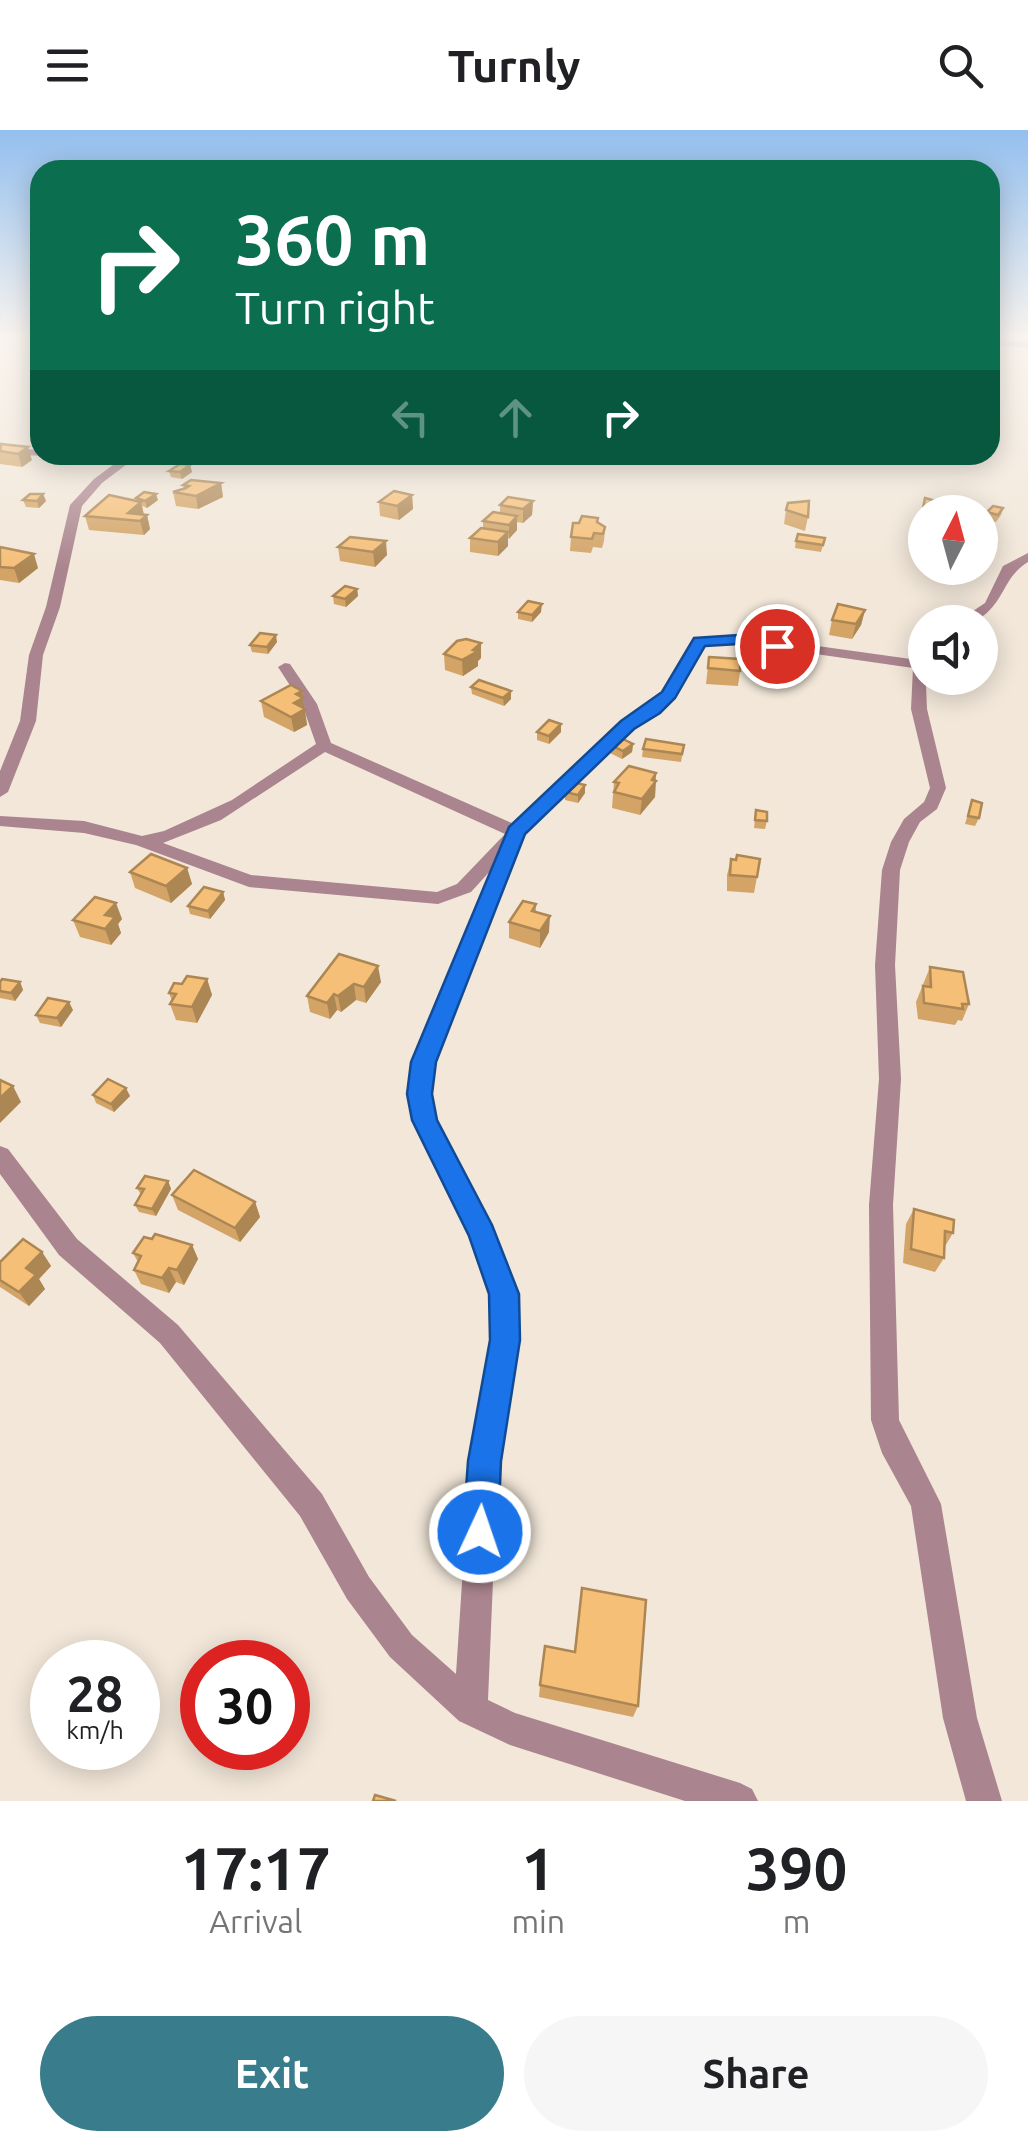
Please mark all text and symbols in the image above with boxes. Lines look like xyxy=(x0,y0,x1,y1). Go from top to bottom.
icon: menu xyxy=(40,38,95,93)
icon: search xyxy=(933,38,988,93)
text: Turnly xyxy=(448,40,580,91)
icon: right xyxy=(70,200,200,330)
text: 360 m xyxy=(235,200,430,278)
text: Turn right xyxy=(235,282,435,333)
icon: left xyxy=(383,390,438,445)
icon: ahead xyxy=(488,390,543,445)
icon: right xyxy=(593,390,648,445)
north arrow xyxy=(908,495,998,585)
map controls xyxy=(908,495,998,695)
pin xyxy=(735,604,820,689)
button: sound xyxy=(908,605,998,695)
icon: arrive xyxy=(750,619,805,674)
position arrow xyxy=(428,1480,532,1584)
speed limit sign: 30 xyxy=(180,1640,310,1770)
text: 28 xyxy=(67,1665,123,1721)
text: km/h xyxy=(66,1716,124,1744)
text: 17:17 xyxy=(181,1834,331,1901)
text: 1 xyxy=(521,1834,555,1901)
text: 390 xyxy=(746,1834,847,1901)
text: Arrival xyxy=(209,1903,302,1939)
text: min xyxy=(511,1903,565,1939)
text: m xyxy=(783,1903,810,1939)
button: Exit xyxy=(40,2016,504,2131)
button: Share xyxy=(524,2016,988,2131)

